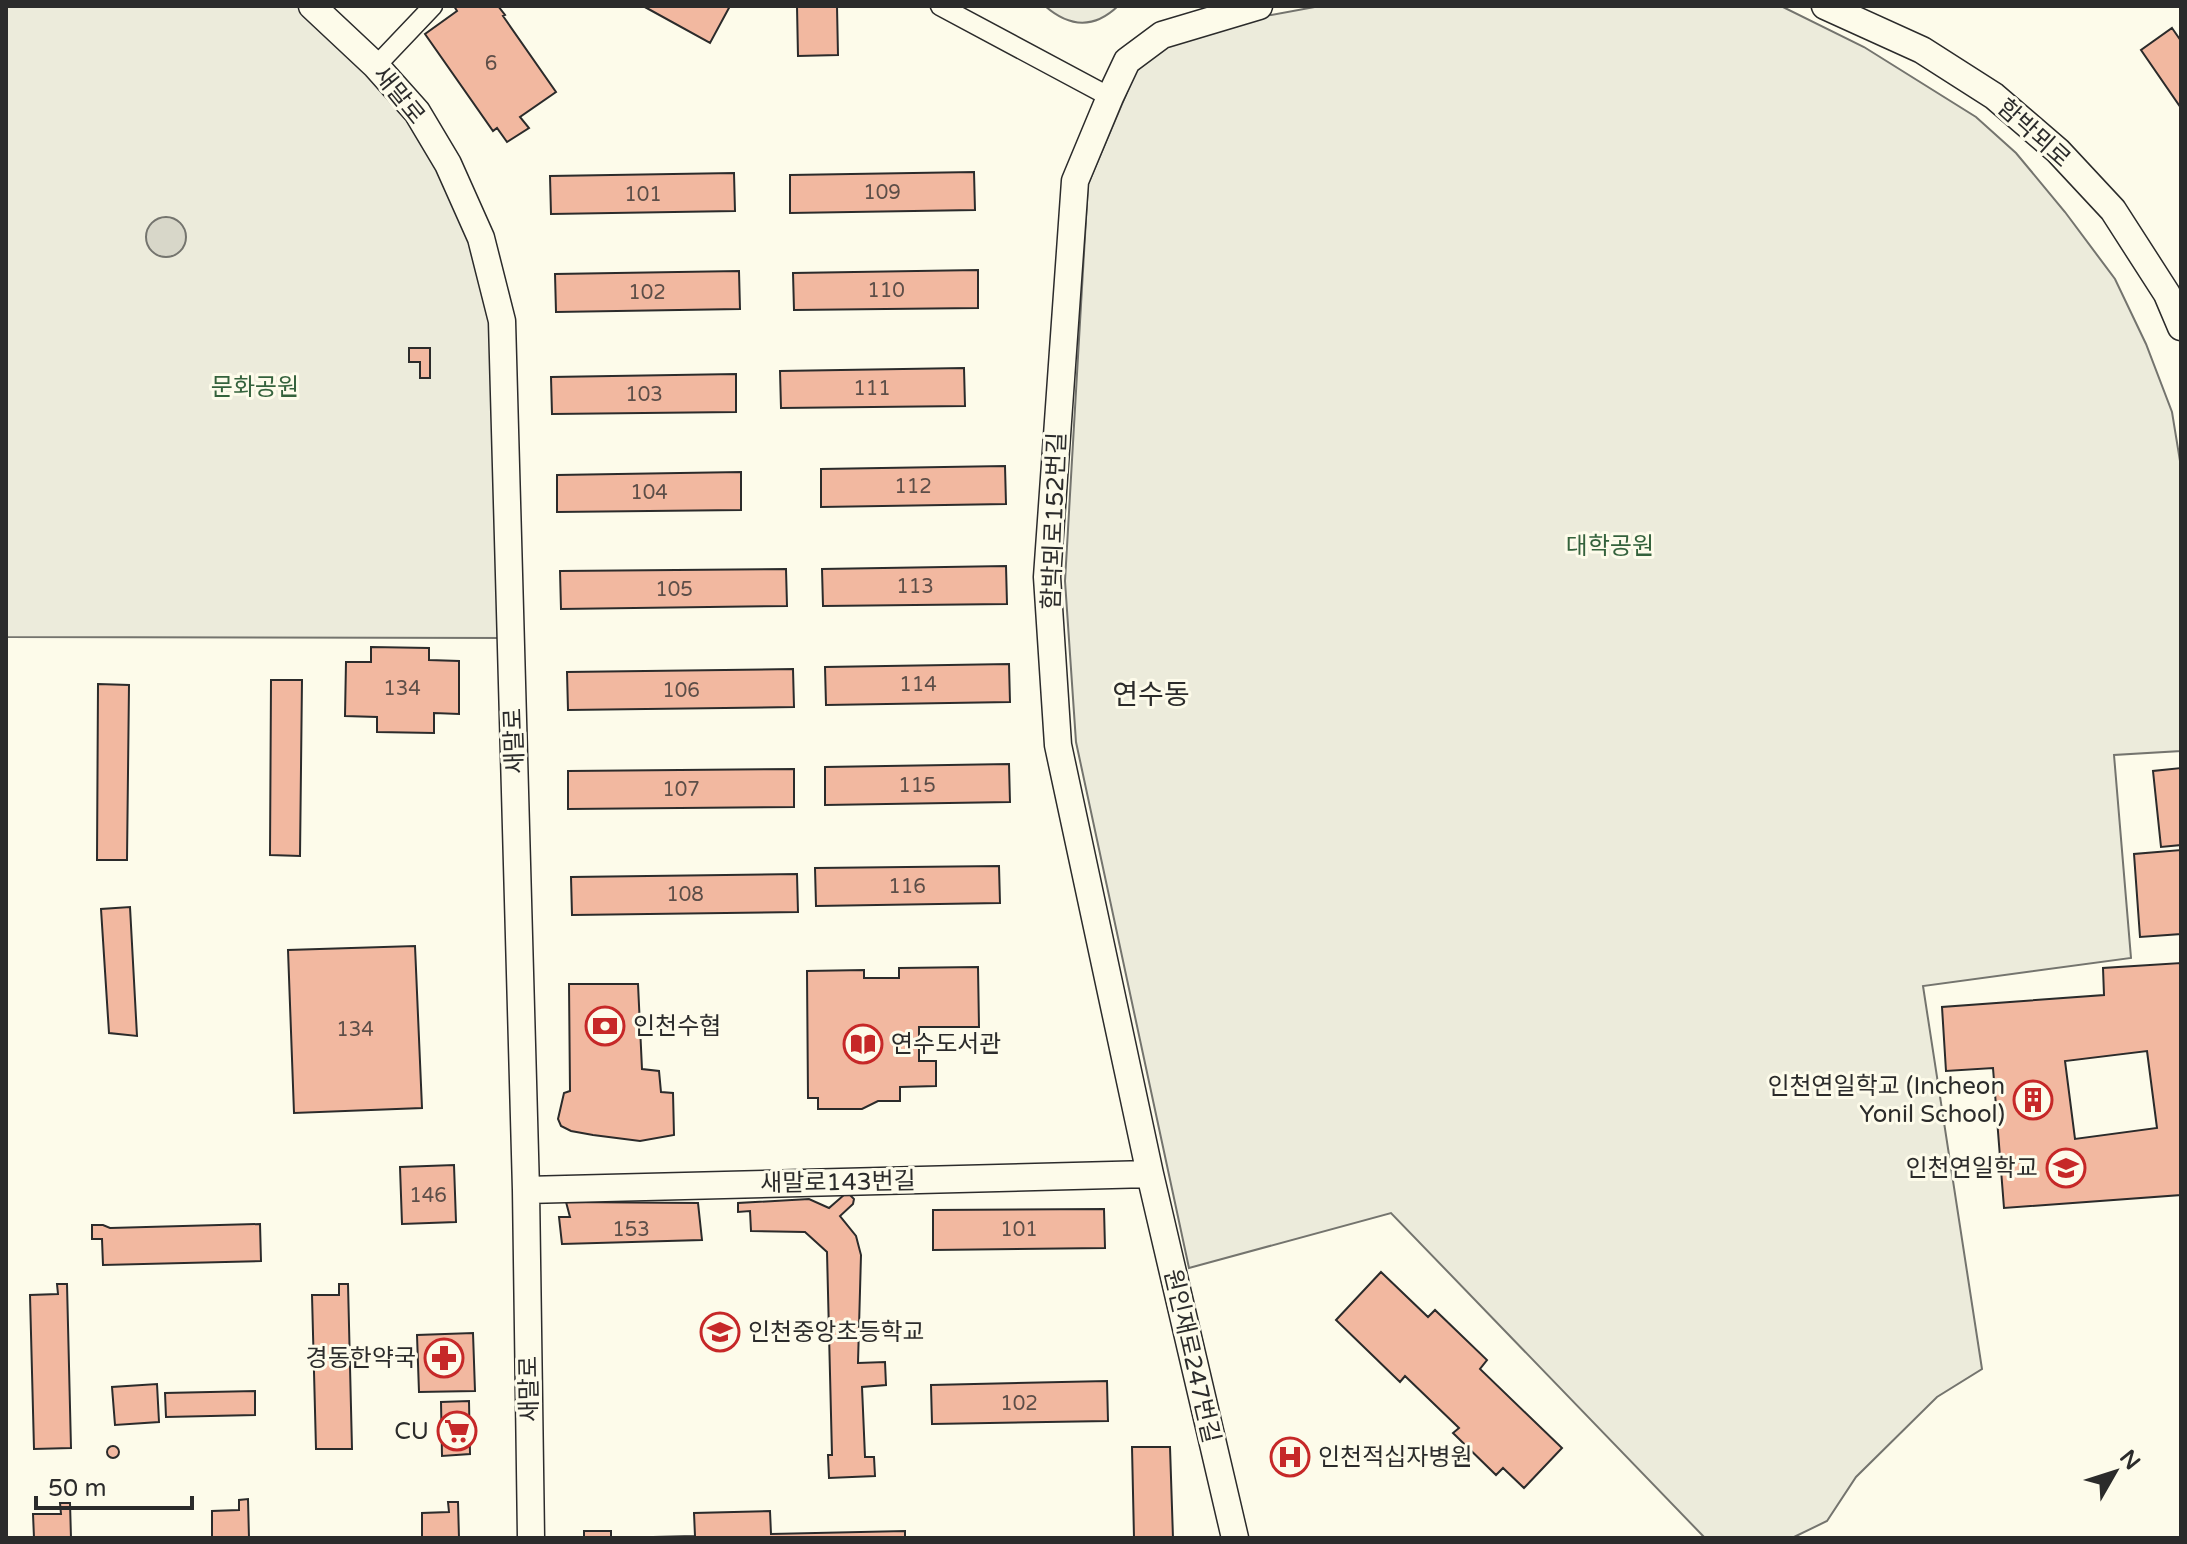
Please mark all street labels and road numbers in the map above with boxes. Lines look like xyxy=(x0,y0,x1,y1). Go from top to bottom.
street label: 새말로 xyxy=(366,60,431,130)
street label: 함박뫼로 xyxy=(1991,93,2076,174)
street label: 함박뫼로152번길 xyxy=(1037,432,1072,610)
street label: 새말로 xyxy=(499,707,530,775)
street label: 새말로143번길 xyxy=(760,1167,916,1198)
street label: 원인재로247번길 xyxy=(1157,1266,1226,1446)
street label: 새말로 xyxy=(514,1356,545,1422)

